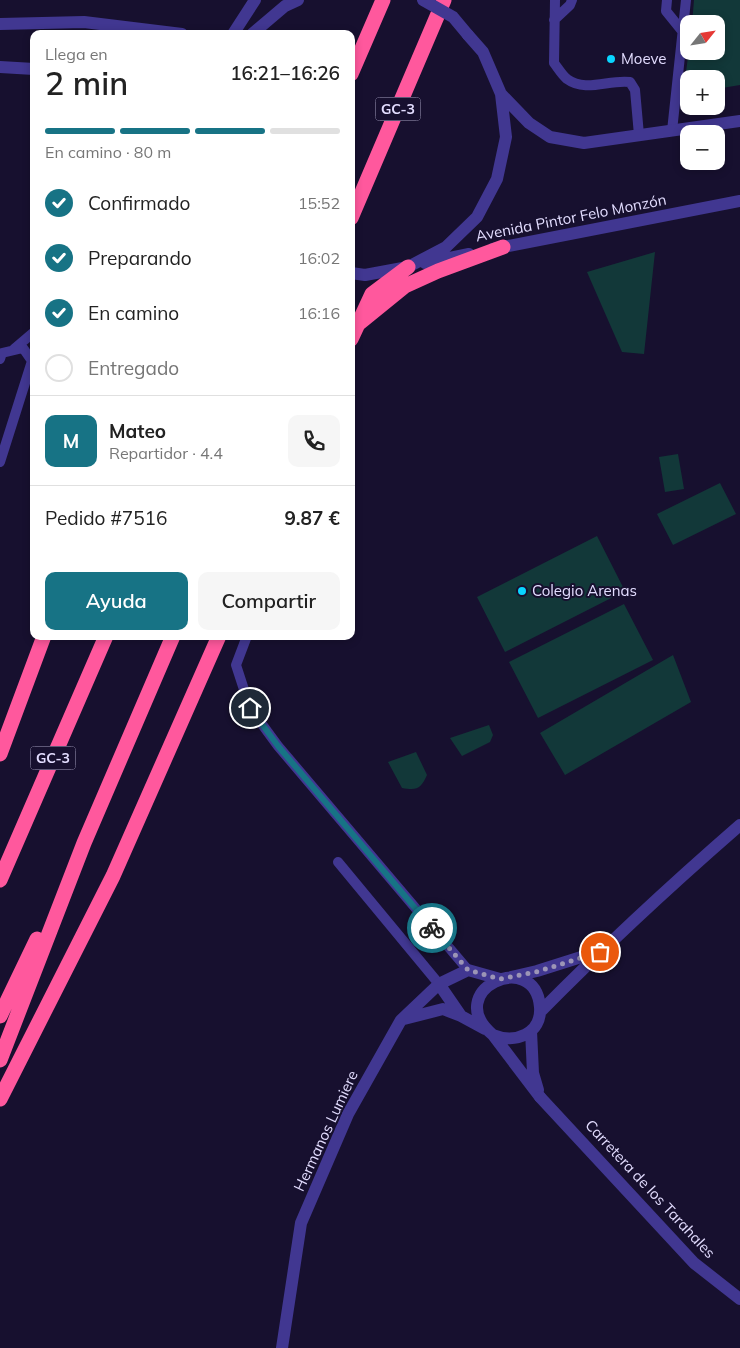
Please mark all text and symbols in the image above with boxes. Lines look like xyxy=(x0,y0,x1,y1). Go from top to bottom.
north arrow xyxy=(680,15,725,60)
map controls xyxy=(680,15,725,170)
text: Llega en xyxy=(45,44,108,64)
place label: Moeve xyxy=(621,49,667,68)
marker: Moeve xyxy=(605,53,617,65)
text: 16:21–16:26 xyxy=(230,61,340,85)
text: 2 min xyxy=(45,63,128,103)
button: + xyxy=(680,70,725,115)
road number: GC-3 xyxy=(376,98,420,120)
button: − xyxy=(680,125,725,170)
text: En camino · 80 m xyxy=(45,142,171,162)
icon: check xyxy=(45,189,73,217)
street label: Avenida Pintor Felo Monzón xyxy=(474,190,668,245)
text: Confirmado xyxy=(88,191,190,215)
text: 15:52 xyxy=(298,193,340,213)
icon: check xyxy=(45,244,73,272)
text: Preparando xyxy=(88,246,192,270)
text: 16:02 xyxy=(298,248,340,268)
icon: check xyxy=(45,299,73,327)
text: En camino xyxy=(88,301,179,325)
text: 16:16 xyxy=(298,303,340,323)
text: Entregado xyxy=(88,356,179,380)
button: phone xyxy=(288,415,340,467)
text: Mateo xyxy=(109,419,166,443)
text: M xyxy=(63,429,79,453)
text: Repartidor · 4.4 xyxy=(109,443,223,463)
text: Pedido #7516 xyxy=(45,506,167,530)
text: 9.87 € xyxy=(284,506,340,530)
button: Ayuda xyxy=(45,572,188,630)
button: Compartir xyxy=(198,572,340,630)
place label: Colegio Arenas xyxy=(532,581,637,600)
marker: Colegio Arenas xyxy=(516,585,528,597)
pin xyxy=(229,687,271,729)
icon: home xyxy=(236,694,264,722)
road number: GC-3 xyxy=(30,746,76,770)
courier xyxy=(407,903,457,953)
icon: bike xyxy=(418,914,446,942)
pin xyxy=(579,931,621,973)
icon: bag xyxy=(586,938,614,966)
street label: Hermanos Lumiere xyxy=(289,1067,362,1194)
street label: Carretera de los Tarahales xyxy=(581,1115,720,1262)

